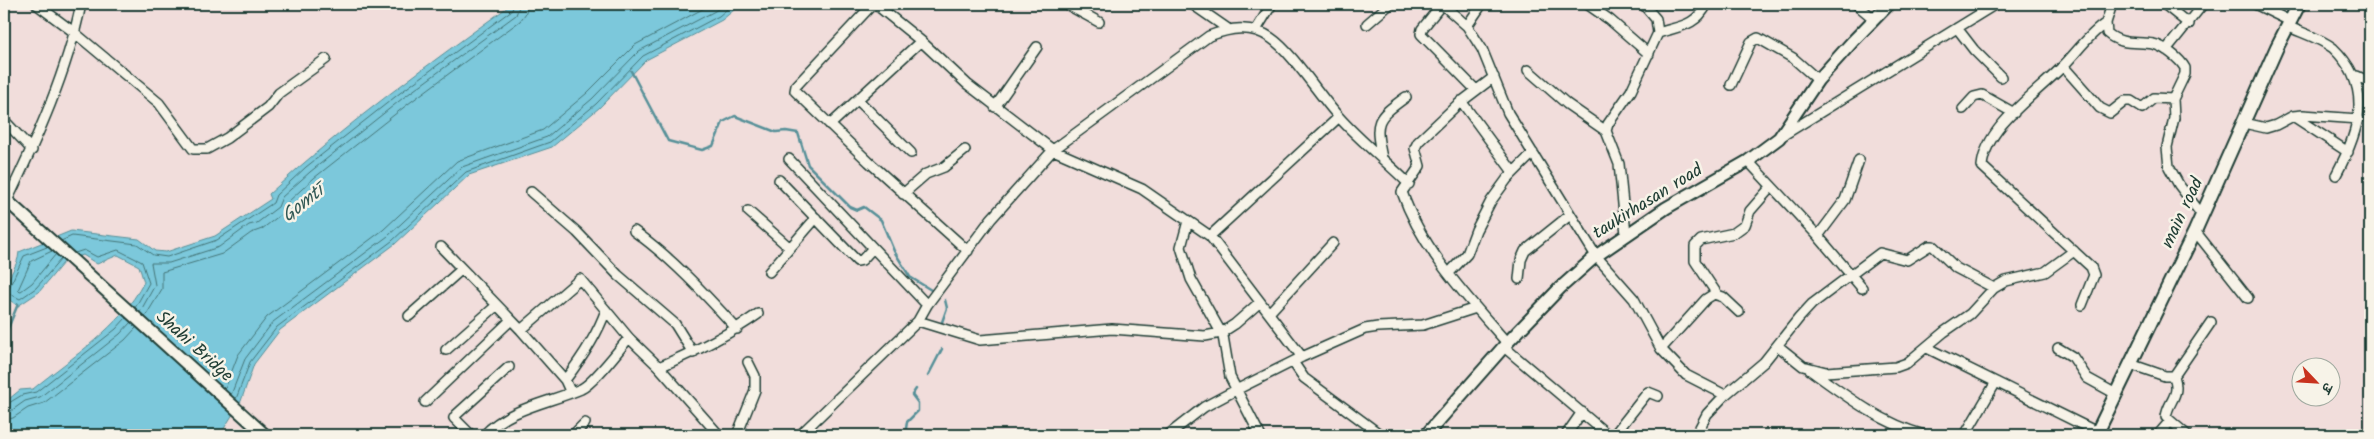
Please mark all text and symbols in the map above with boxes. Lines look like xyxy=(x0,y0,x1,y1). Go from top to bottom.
street label: taukirhasan road xyxy=(1587,156,1710,247)
street label: main road xyxy=(2154,172,2213,253)
water label: Gomtī xyxy=(275,173,336,231)
street label: Shahi Bridge xyxy=(149,304,239,390)
north arrow xyxy=(2292,356,2342,406)
text: उ xyxy=(2314,378,2339,399)

